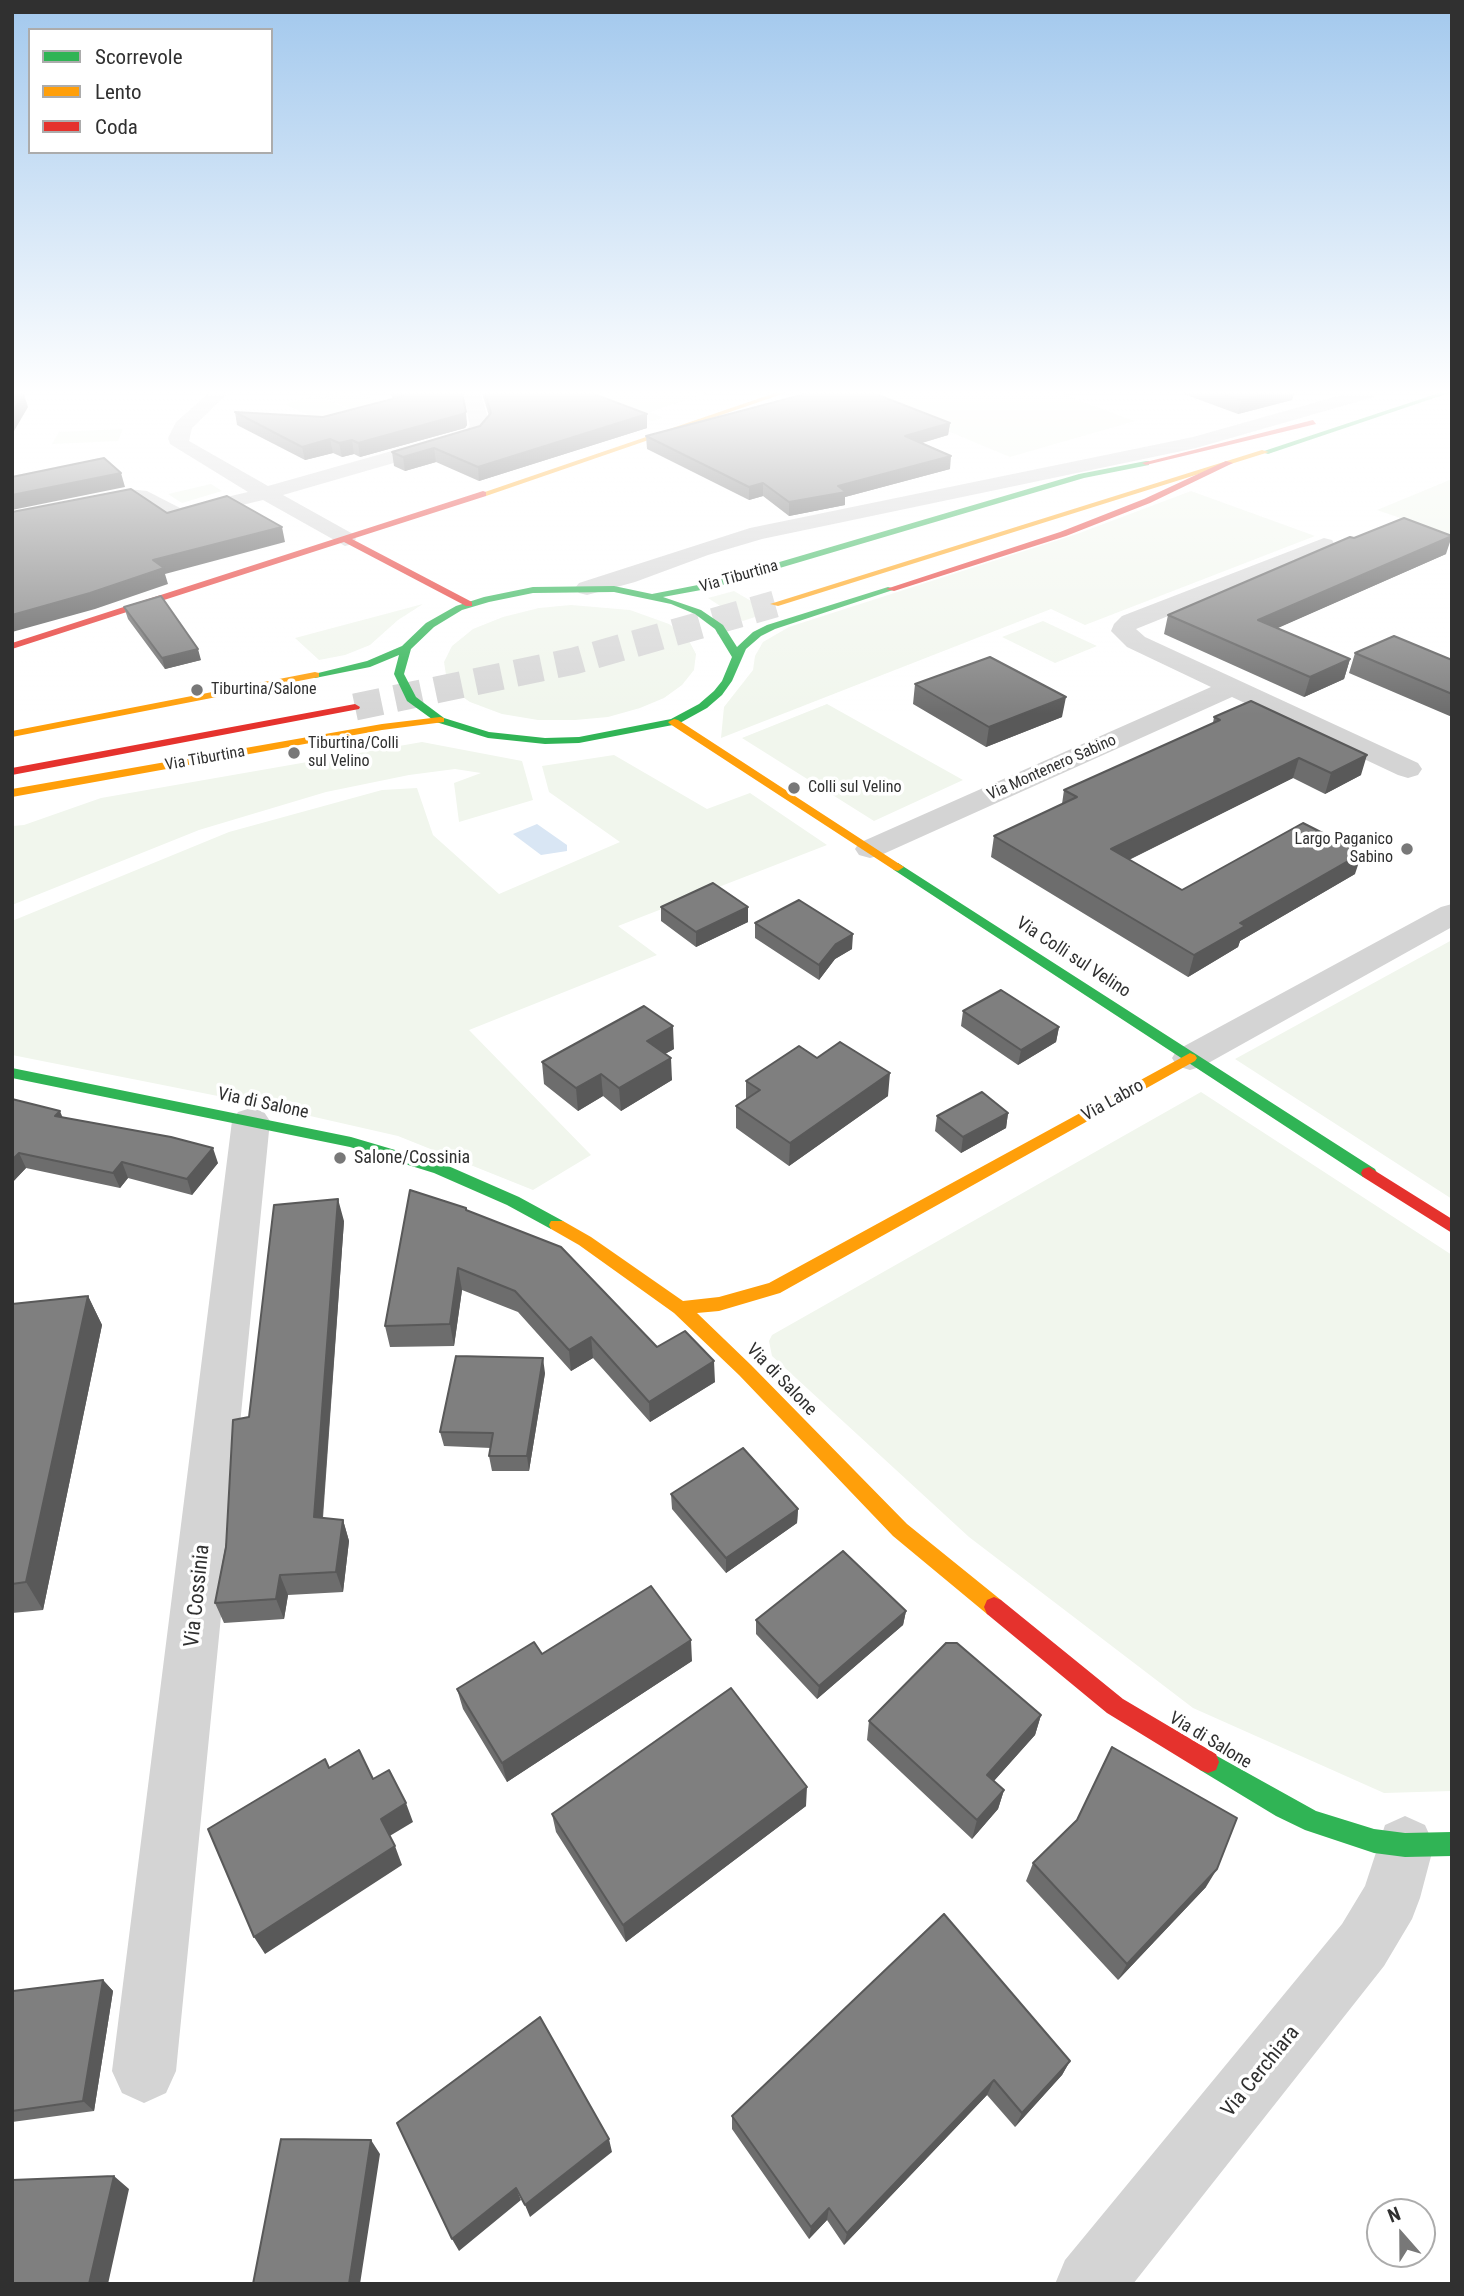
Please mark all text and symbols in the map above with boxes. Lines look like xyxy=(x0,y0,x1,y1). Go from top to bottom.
legend xyxy=(28,28,273,154)
text: Scorrevole xyxy=(95,45,182,69)
text: Lento xyxy=(95,80,142,104)
text: Coda xyxy=(95,115,138,139)
street label: Via Tiburtina xyxy=(698,557,780,597)
place label: Tiburtina/Salone xyxy=(211,680,317,700)
marker: Tiburtina/Salone xyxy=(189,682,205,698)
street label: Via Montenero Sabino xyxy=(985,731,1119,805)
place label: Tiburtina/Colli sul Velino xyxy=(308,734,399,772)
street label: Via Tiburtina xyxy=(164,743,246,775)
marker: Tiburtina/Colli sul Velino xyxy=(286,745,302,761)
place label: Colli sul Velino xyxy=(808,778,901,798)
marker: Colli sul Velino xyxy=(786,780,802,796)
place label: Largo Paganico Sabino xyxy=(1295,830,1393,868)
marker: Largo Paganico Sabino xyxy=(1399,841,1415,857)
street label: Via Colli sul Velino xyxy=(1012,913,1134,1003)
street label: Via Labro xyxy=(1078,1075,1148,1127)
street label: Via di Salone xyxy=(216,1084,310,1124)
place label: Salone/Cossinia xyxy=(354,1147,470,1169)
marker: Salone/Cossinia xyxy=(332,1150,348,1166)
street label: Via di Salone xyxy=(741,1339,821,1421)
street label: Via Cossinia xyxy=(180,1543,216,1649)
street label: Via di Salone xyxy=(1165,1708,1255,1774)
street label: Via Cerchiara xyxy=(1217,2021,1305,2123)
north arrow xyxy=(1366,2198,1436,2268)
text: N xyxy=(1384,2202,1404,2228)

